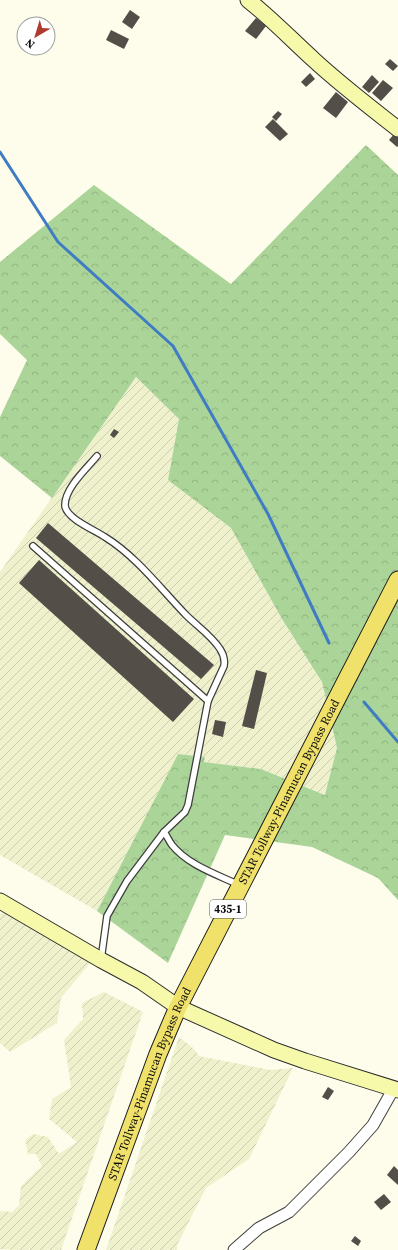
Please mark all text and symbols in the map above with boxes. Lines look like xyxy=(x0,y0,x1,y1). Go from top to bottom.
north arrow xyxy=(16,16,56,56)
text: N xyxy=(22,35,38,52)
street label: STAR Tollway-Pinamucan Bypass Road xyxy=(235,696,343,887)
road number: 435-1 xyxy=(210,900,246,918)
street label: STAR Tollway-Pinamucan Bypass Road xyxy=(104,984,195,1183)

